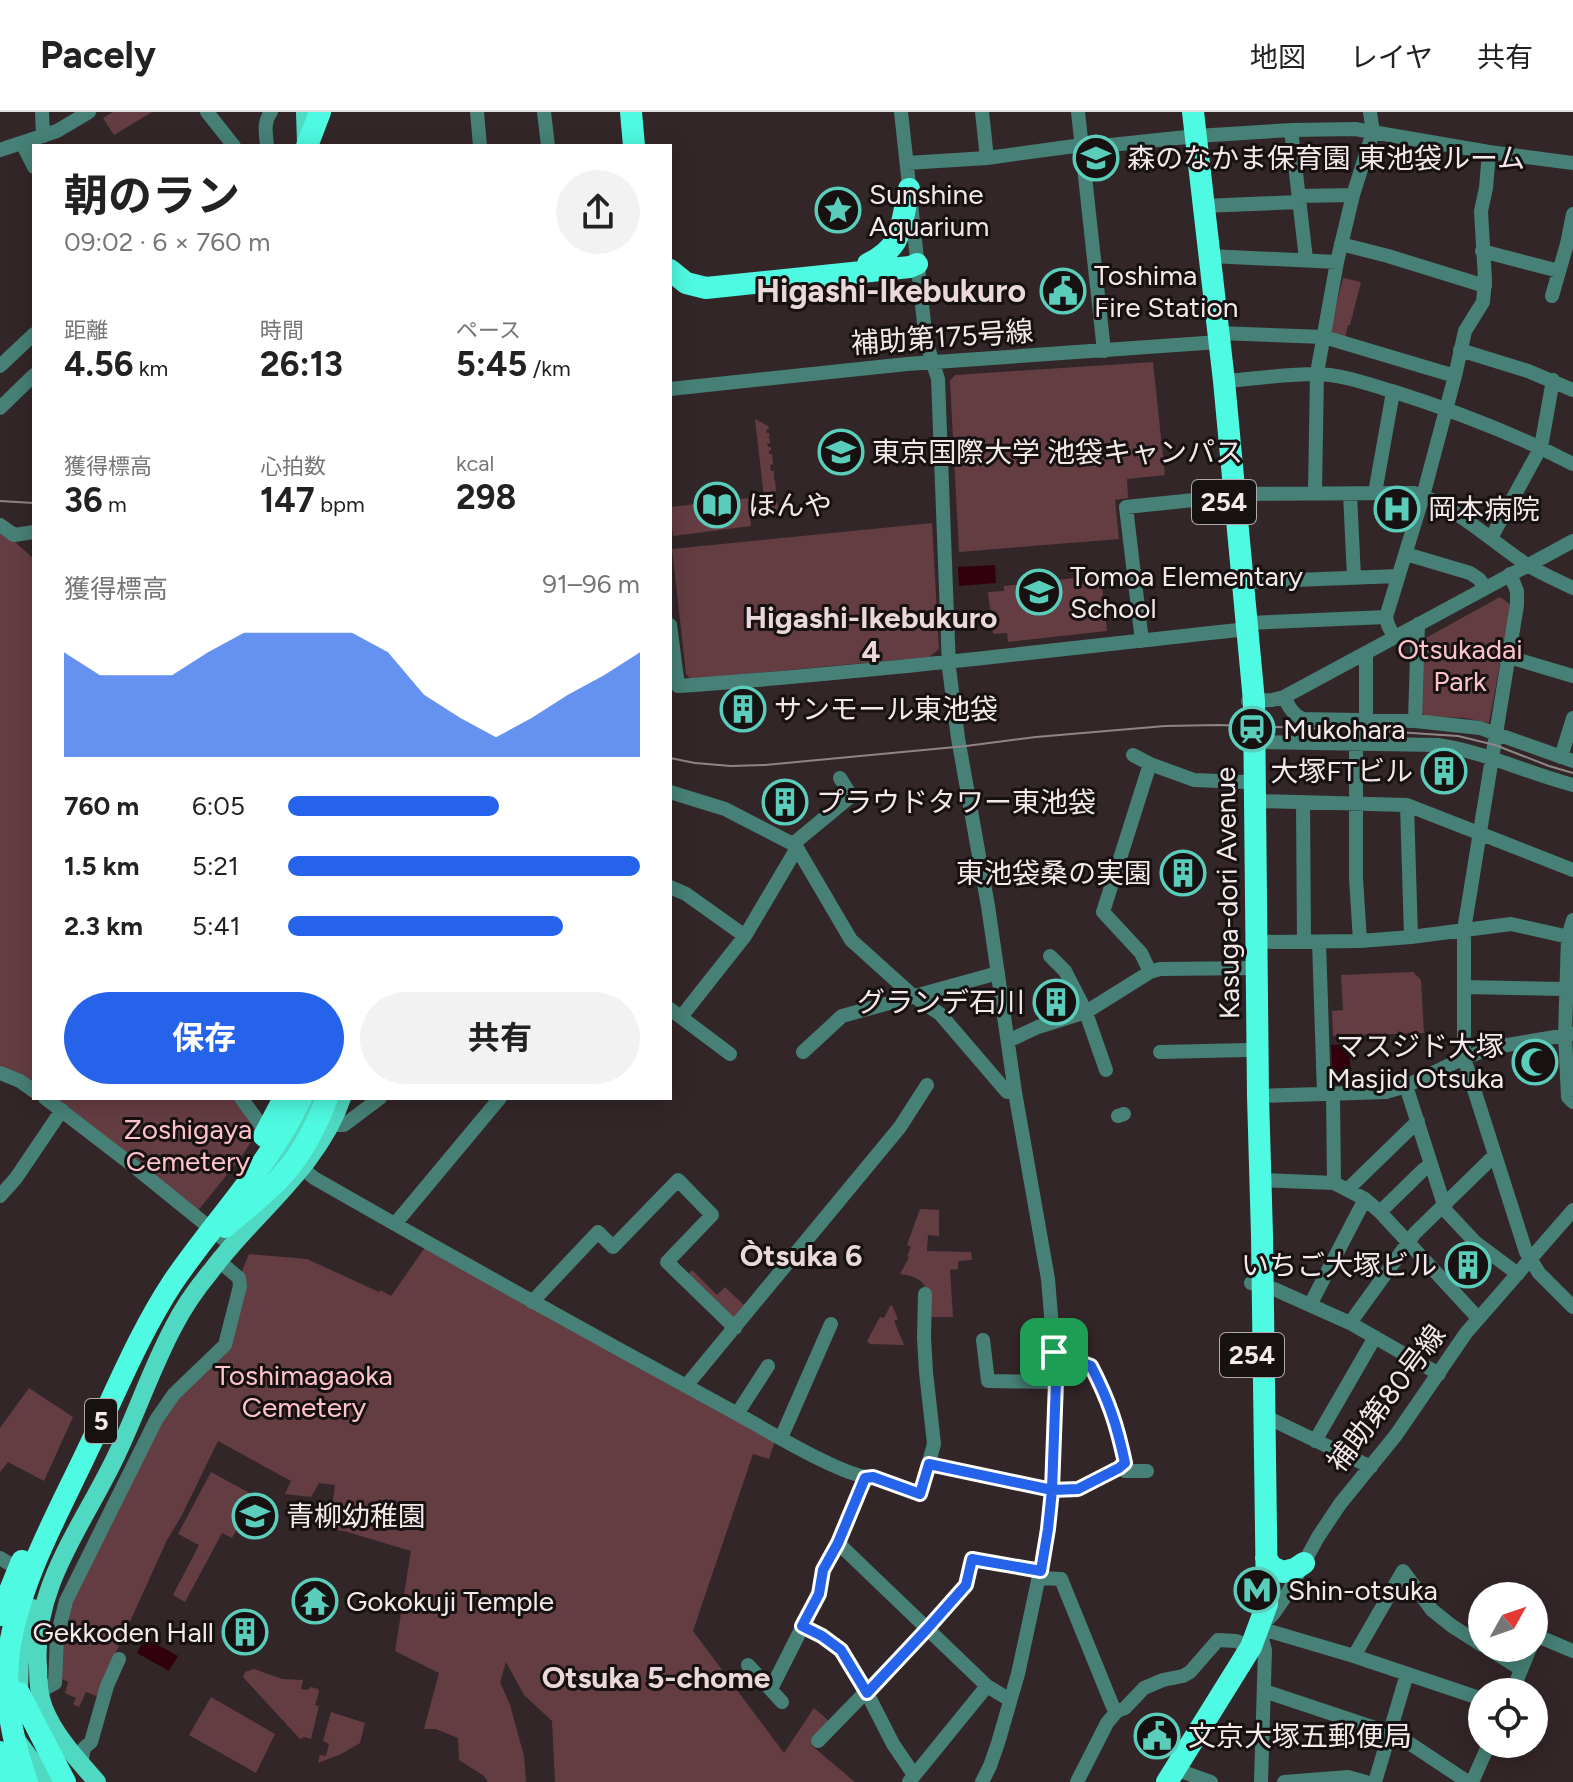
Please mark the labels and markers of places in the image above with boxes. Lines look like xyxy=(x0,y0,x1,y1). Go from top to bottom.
school or university icon: 森のなかま保育園 東池袋ルーム xyxy=(1072,134,1120,182)
place label: 森のなかま保育園 東池袋ルーム xyxy=(1127,141,1525,175)
place label: Sunshine Aquarium xyxy=(869,177,989,243)
place icon: Sunshine Aquarium xyxy=(814,186,862,234)
place label: Toshima Fire Station xyxy=(1094,258,1238,324)
public building icon: Toshima Fire Station xyxy=(1039,267,1087,315)
school or university icon: 東京国際大学 池袋キャンパス xyxy=(817,428,865,476)
place label: 東京国際大学 池袋キャンパス xyxy=(872,435,1243,469)
library icon: ほんや xyxy=(693,481,741,529)
hospital icon: 岡本病院 xyxy=(1373,485,1421,533)
place label: ほんや xyxy=(748,488,832,522)
place label: 岡本病院 xyxy=(1428,492,1540,526)
place label: Tomoa Elementary School xyxy=(1070,559,1303,625)
school or university icon: Tomoa Elementary School xyxy=(1015,568,1063,616)
building icon: サンモール東池袋 xyxy=(719,685,767,733)
place label: サンモール東池袋 xyxy=(774,692,998,726)
station icon: Mukohara xyxy=(1228,705,1276,753)
place label: Mukohara xyxy=(1283,712,1405,746)
building icon: 大塚FTビル xyxy=(1420,747,1468,795)
place label: 大塚FTビル xyxy=(1270,754,1413,788)
building icon: プラウドタワー東池袋 xyxy=(761,778,809,826)
place label: プラウドタワー東池袋 xyxy=(816,785,1096,819)
building icon: 東池袋桑の実園 xyxy=(1159,849,1207,897)
place label: 東池袋桑の実園 xyxy=(956,856,1152,890)
building icon: グランデ石川 xyxy=(1032,978,1080,1026)
place label: グランデ石川 xyxy=(857,985,1025,1019)
place label: マスジド大塚 Masjid Otsuka xyxy=(1327,1029,1504,1095)
mosque icon: マスジド大塚 Masjid Otsuka xyxy=(1511,1038,1559,1086)
building icon: いちご大塚ビル xyxy=(1444,1241,1492,1289)
place label: いちご大塚ビル xyxy=(1241,1248,1437,1282)
pin xyxy=(1020,1318,1088,1386)
school or university icon: 青柳幼稚園 xyxy=(231,1492,279,1540)
place label: 青柳幼稚園 xyxy=(286,1499,426,1533)
metro station icon: Shin-otsuka xyxy=(1233,1566,1281,1614)
place label: Shin-otsuka xyxy=(1288,1573,1438,1607)
temple icon: Gokokuji Temple xyxy=(291,1577,339,1625)
place label: Gokokuji Temple xyxy=(346,1584,554,1618)
building icon: Gekkoden Hall xyxy=(221,1608,269,1656)
place label: Gekkoden Hall xyxy=(32,1615,214,1649)
public building icon: 文京大塚五郵便局 xyxy=(1133,1712,1181,1760)
place label: 文京大塚五郵便局 xyxy=(1188,1719,1412,1753)

